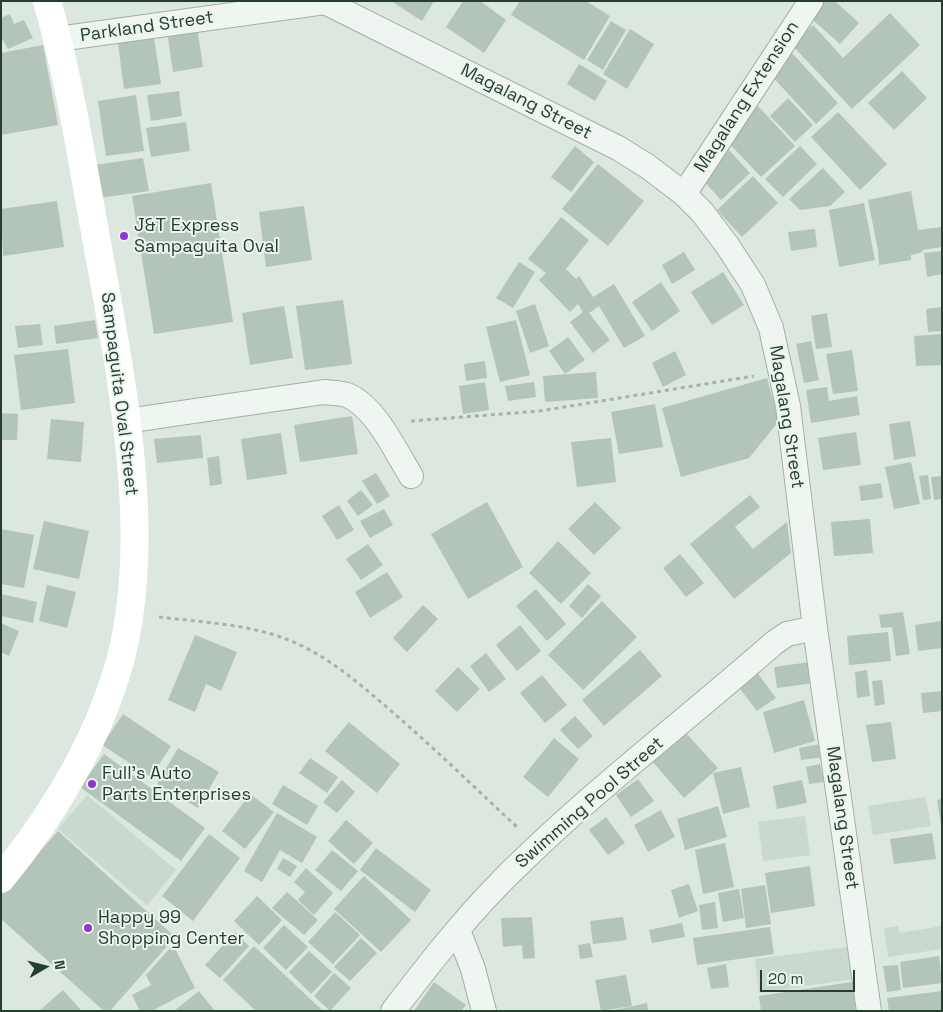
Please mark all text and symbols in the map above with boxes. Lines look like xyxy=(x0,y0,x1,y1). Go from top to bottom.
street label: Parkland Street xyxy=(79,7,215,47)
street label: Magalang Extension xyxy=(690,17,804,177)
street label: Magalang Street xyxy=(457,60,595,144)
place label: J&T Express Sampaguita Oval xyxy=(134,215,279,258)
marker: J&T Express Sampaguita Oval xyxy=(118,230,130,242)
street label: Sampaguita Oval Street xyxy=(96,291,142,497)
street label: Magalang Street xyxy=(764,344,808,490)
street label: Swimming Pool Street xyxy=(511,733,669,873)
street label: Magalang Street xyxy=(821,745,863,891)
place label: Full's Auto Parts Enterprises xyxy=(102,763,251,806)
marker: Full's Auto Parts Enterprises xyxy=(86,778,98,790)
place label: Happy 99 Shopping Center xyxy=(98,907,244,950)
marker: Happy 99 Shopping Center xyxy=(82,922,94,934)
north arrow xyxy=(20,942,70,992)
text: N xyxy=(50,959,69,971)
scale bar xyxy=(763,960,858,992)
text: 20 m xyxy=(768,969,803,988)

